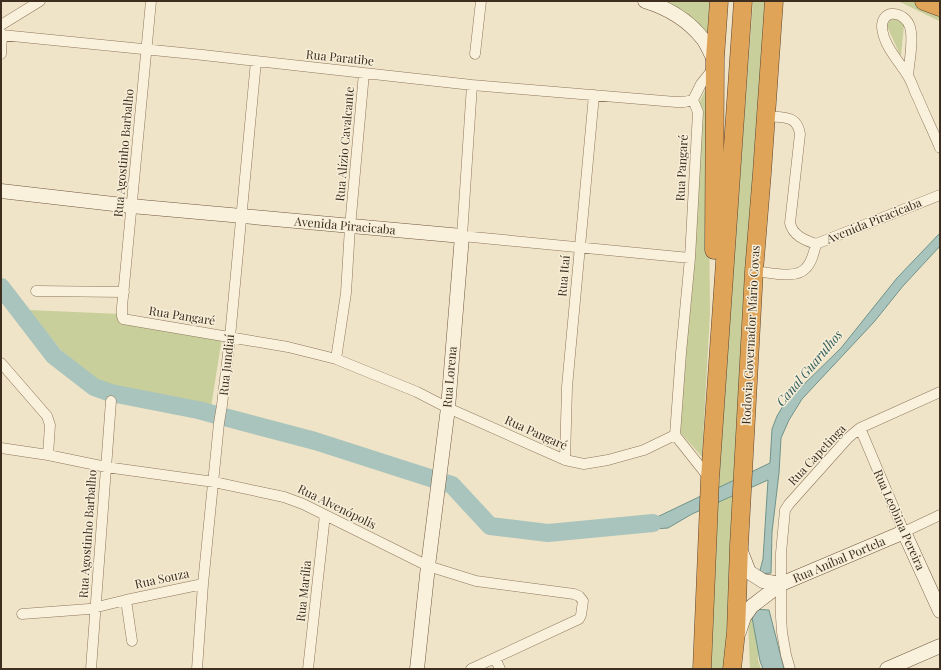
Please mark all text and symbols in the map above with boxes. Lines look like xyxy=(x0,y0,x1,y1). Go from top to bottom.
street label: Rua Paratibe xyxy=(305,45,375,69)
street label: Rua Alízio Cavalcante xyxy=(331,86,357,202)
street label: Rua Agostinho Barbalho xyxy=(109,88,137,218)
street label: Rua Pangaré xyxy=(671,134,691,202)
street label: Avenida Piracicaba xyxy=(823,194,924,247)
street label: Avenida Piracicaba xyxy=(293,213,396,237)
street label: Rodovia Governador Mário Covas xyxy=(737,245,763,425)
street label: Rua Itaí xyxy=(553,254,573,297)
street label: Rua Pangaré xyxy=(148,302,216,328)
water label: Canal Guarulhos xyxy=(772,326,845,409)
street label: Rua Jundiaí xyxy=(215,333,237,396)
street label: Rua Lorena xyxy=(438,346,460,408)
street label: Rua Pangaré xyxy=(503,411,570,453)
street label: Rua Capetinga xyxy=(784,420,849,488)
street label: Rua Leobina Pereira xyxy=(871,467,929,572)
street label: Rua Agostinho Barbalho xyxy=(75,469,100,599)
street label: Rua Alvenópolis xyxy=(296,480,379,532)
street label: Rua Aníbal Portela xyxy=(790,532,887,586)
street label: Rua Marília xyxy=(292,559,314,622)
street label: Rua Souza xyxy=(133,564,191,592)

